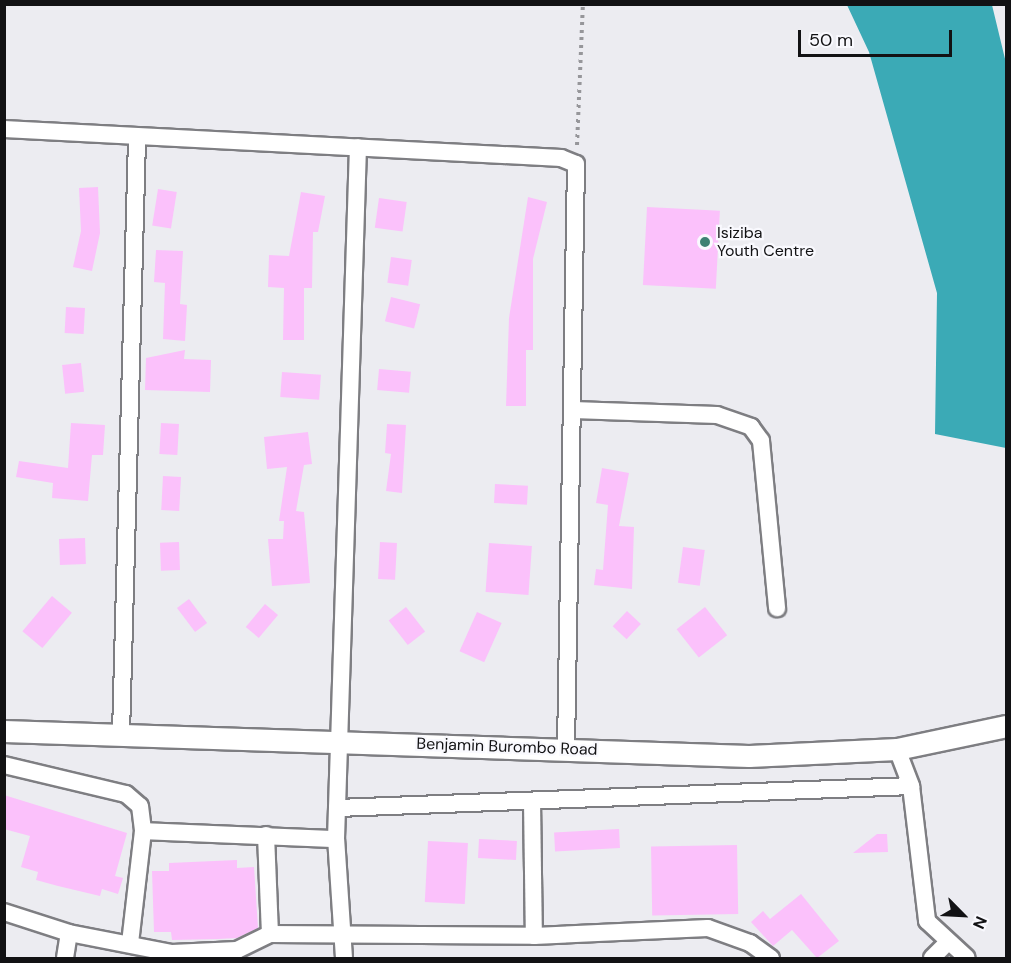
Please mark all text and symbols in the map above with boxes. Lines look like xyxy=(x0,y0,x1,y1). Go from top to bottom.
scale bar xyxy=(801,18,956,56)
text: 50 m xyxy=(809,28,853,52)
place label: Isiziba Youth Centre xyxy=(717,223,814,261)
marker: Isiziba Youth Centre xyxy=(698,235,712,249)
street label: Benjamin Burombo Road xyxy=(416,734,598,760)
north arrow xyxy=(933,885,993,945)
text: N xyxy=(968,913,992,932)

